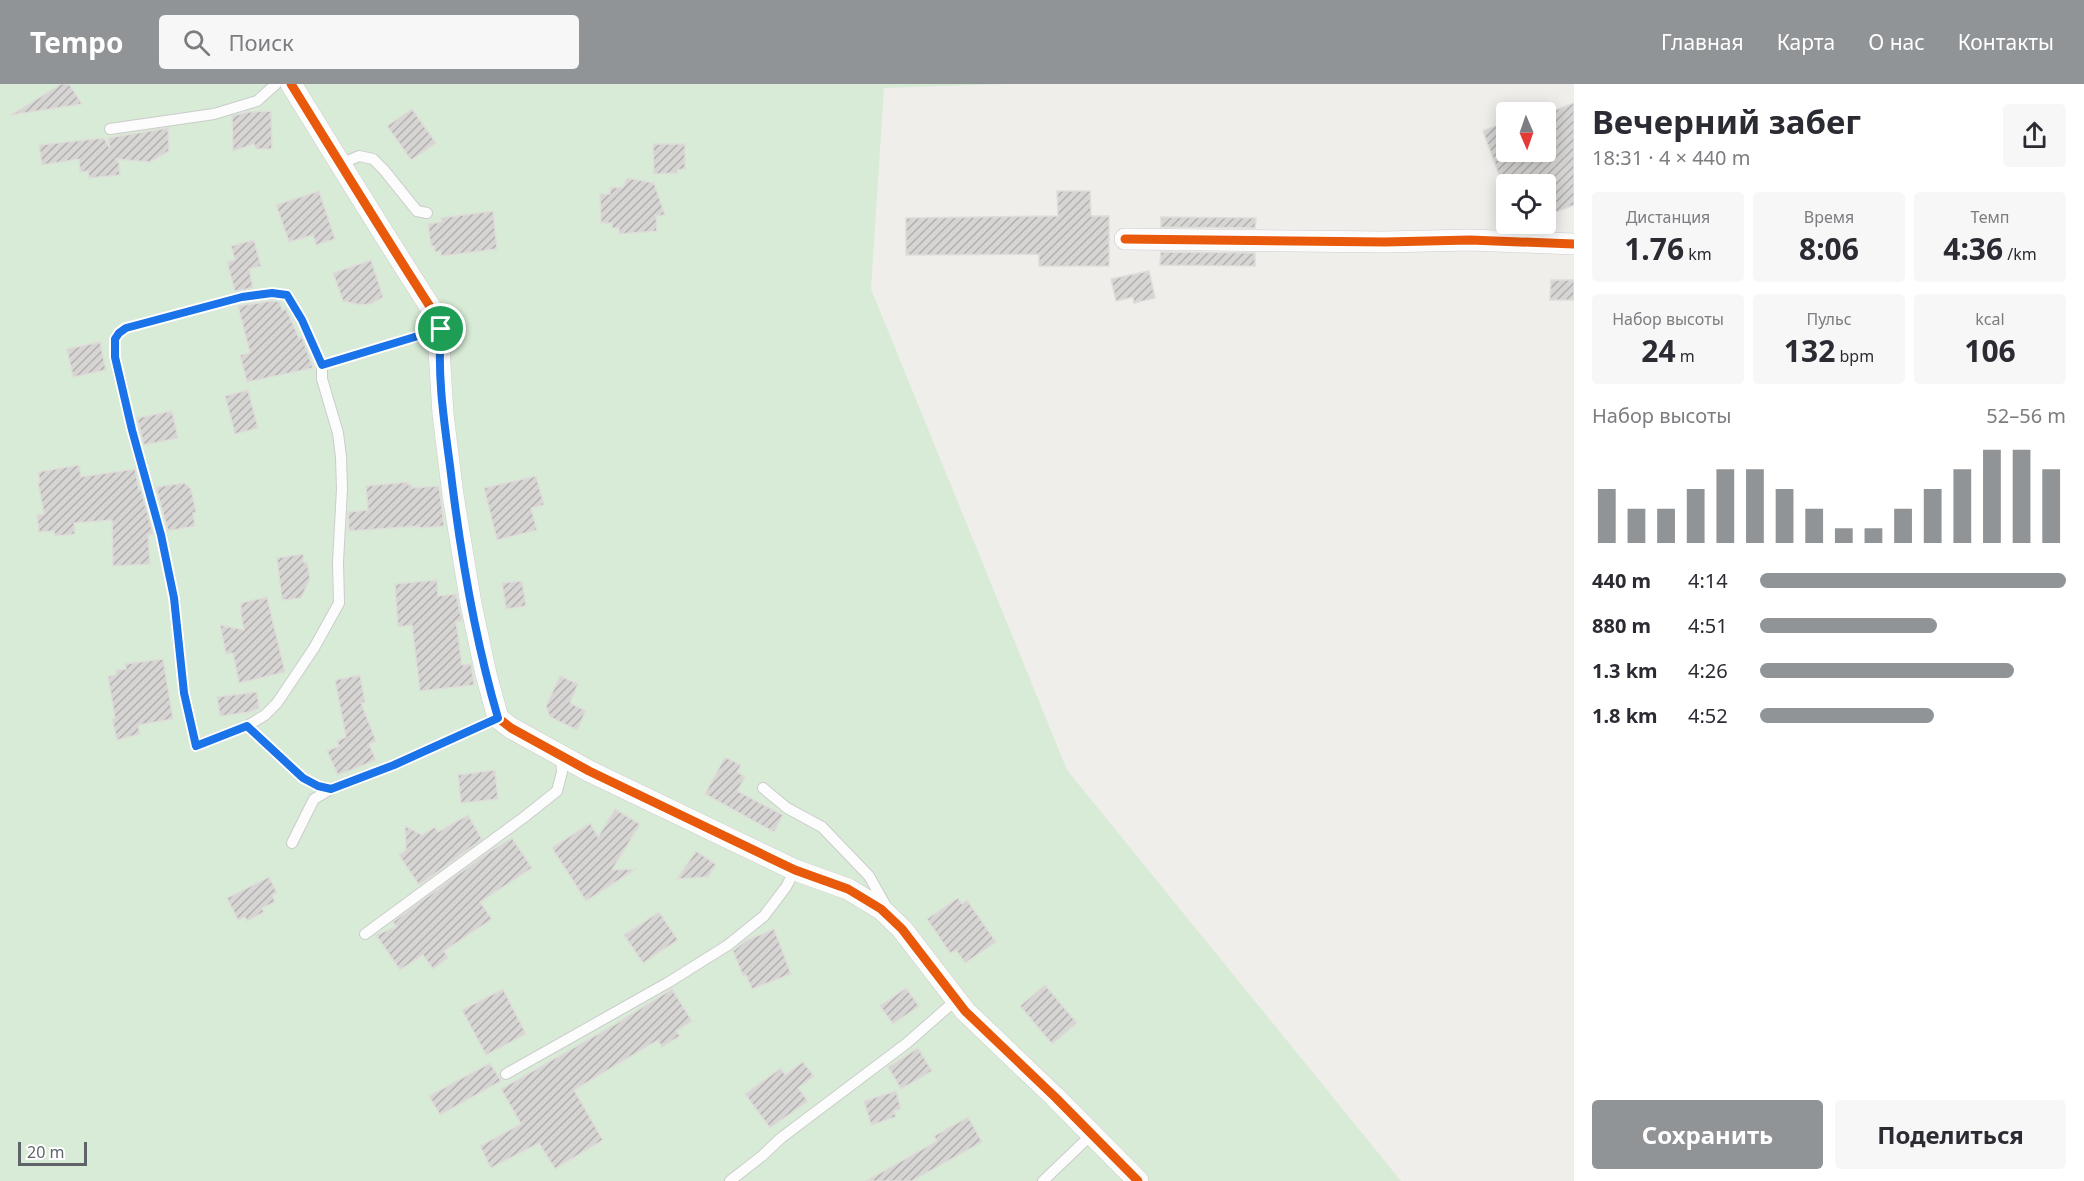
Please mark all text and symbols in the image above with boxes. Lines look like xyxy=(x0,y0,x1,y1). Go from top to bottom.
search box xyxy=(159,15,579,69)
text: Tempo xyxy=(30,23,123,61)
icon: search xyxy=(180,26,213,59)
text: Поиск xyxy=(228,27,294,57)
text: Главная xyxy=(1661,28,1744,56)
text: Карта xyxy=(1777,28,1835,56)
text: О нас xyxy=(1868,28,1925,56)
text: Контакты xyxy=(1958,28,2054,56)
text: Вечерний забег xyxy=(1592,99,1861,144)
north arrow xyxy=(1496,102,1556,162)
map controls xyxy=(1496,102,1556,234)
button: share xyxy=(2003,104,2066,167)
text: 18:31 · 4 × 440 m xyxy=(1592,144,1750,171)
button: locate xyxy=(1496,174,1556,234)
text: Дистанция xyxy=(1626,206,1710,228)
text: Время xyxy=(1804,206,1854,228)
text: Темп xyxy=(1970,206,2010,228)
text: 1.76 xyxy=(1624,228,1684,269)
text: 8:06 xyxy=(1799,228,1859,269)
text: 4:36 xyxy=(1943,228,2003,269)
text: km xyxy=(1684,243,1712,265)
text: /km xyxy=(2003,243,2037,265)
pin xyxy=(415,303,466,354)
text: Набор высоты xyxy=(1612,308,1724,330)
text: Пульс xyxy=(1806,308,1852,330)
text: kcal xyxy=(1975,308,2005,330)
icon: arrive xyxy=(424,312,457,345)
text: 24 xyxy=(1641,330,1676,371)
text: 132 xyxy=(1784,330,1835,371)
text: 106 xyxy=(1964,330,2016,371)
text: m xyxy=(1676,345,1695,367)
text: bpm xyxy=(1835,345,1874,367)
text: Набор высоты xyxy=(1592,402,1731,429)
text: 52–56 m xyxy=(1986,402,2066,429)
text: 440 m xyxy=(1592,567,1651,594)
text: 4:14 xyxy=(1688,567,1728,594)
text: 880 m xyxy=(1592,612,1651,639)
text: 4:51 xyxy=(1688,612,1728,639)
text: 1.3 km xyxy=(1592,657,1658,684)
text: 4:26 xyxy=(1688,657,1728,684)
text: 1.8 km xyxy=(1592,702,1658,729)
text: 4:52 xyxy=(1688,702,1728,729)
button: Сохранить xyxy=(1592,1100,1823,1169)
button: Поделиться xyxy=(1835,1100,2066,1169)
scale bar xyxy=(18,1139,87,1166)
text: 20 m xyxy=(27,1141,64,1163)

